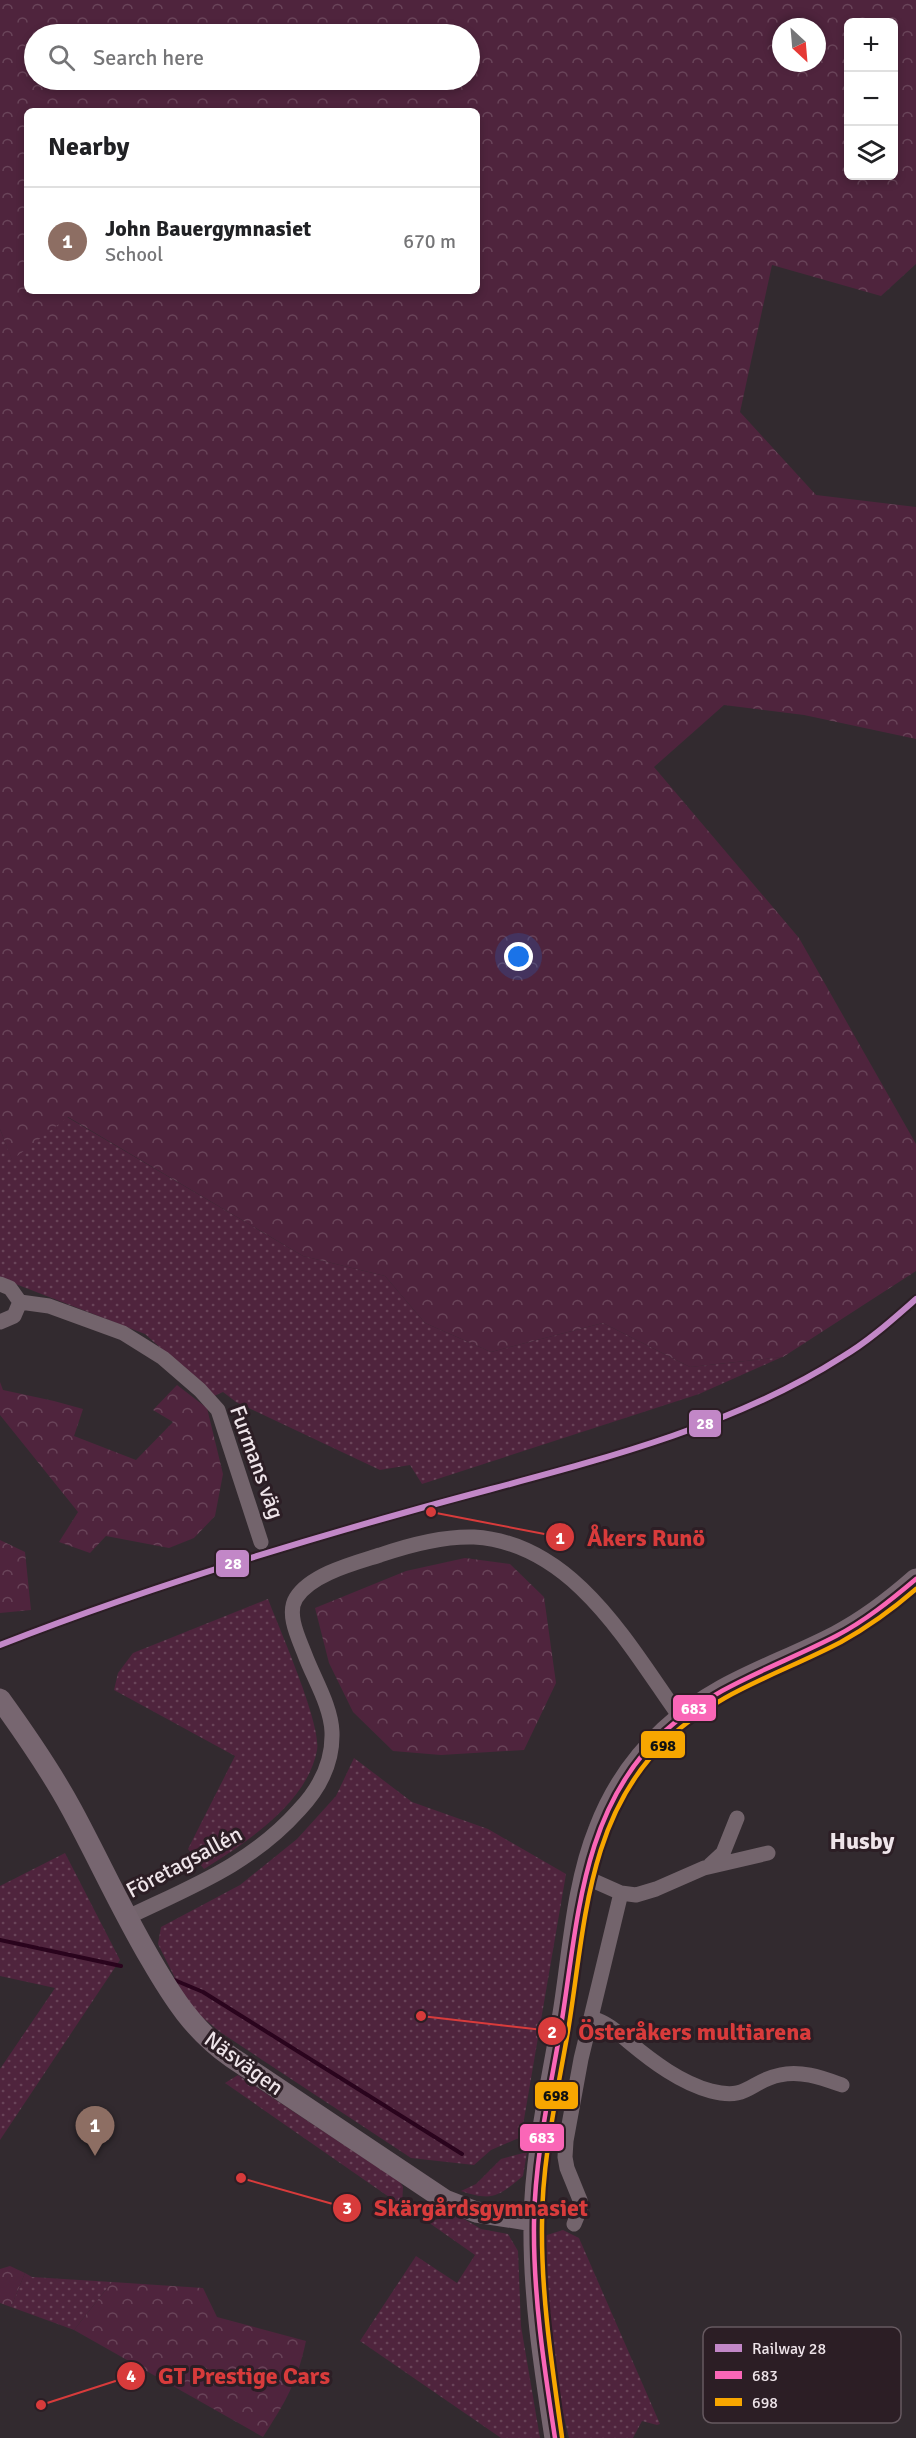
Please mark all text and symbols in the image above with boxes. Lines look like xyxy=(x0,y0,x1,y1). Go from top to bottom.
north arrow xyxy=(772,18,826,72)
map controls xyxy=(844,18,898,180)
button: + xyxy=(844,18,898,72)
search box xyxy=(24,24,480,90)
icon: search xyxy=(45,41,78,74)
text: Search here xyxy=(93,44,204,71)
button: − xyxy=(844,72,898,126)
button: layers xyxy=(844,126,898,180)
text: Nearby xyxy=(48,131,129,163)
text: John Bauergymnasiet xyxy=(105,215,311,242)
text: 1 xyxy=(62,229,73,254)
text: 670 m xyxy=(403,229,456,254)
text: School xyxy=(105,242,163,267)
your location xyxy=(504,942,533,971)
street label: Furmans väg xyxy=(224,1402,290,1522)
line badge: 28 xyxy=(688,1409,722,1438)
text: 28 xyxy=(696,1414,714,1434)
callout: Åkers Runö xyxy=(545,1516,717,1558)
text: Åkers Runö xyxy=(587,1523,705,1553)
text: 1 xyxy=(555,1527,565,1549)
line badge: 28 xyxy=(215,1549,250,1578)
text: 28 xyxy=(224,1554,242,1574)
line badge: 683 xyxy=(672,1694,717,1722)
text: 683 xyxy=(681,1699,707,1719)
line badge: 698 xyxy=(640,1730,686,1759)
text: 698 xyxy=(650,1736,676,1756)
street label: Företagsallén xyxy=(121,1820,247,1904)
district label: Husby xyxy=(829,1826,895,1856)
callout: Österåkers multiarena xyxy=(537,2010,824,2052)
text: Österåkers multiarena xyxy=(578,2017,812,2047)
text: 2 xyxy=(547,2021,557,2043)
street label: Näsvägen xyxy=(199,2025,289,2101)
line badge: 698 xyxy=(534,2081,579,2110)
text: 698 xyxy=(543,2086,569,2106)
pin: 1 xyxy=(76,2106,115,2156)
line badge: 683 xyxy=(519,2123,565,2152)
text: 683 xyxy=(529,2128,555,2148)
callout: Skärgårdsgymnasiet xyxy=(332,2187,600,2229)
text: Skärgårdsgymnasiet xyxy=(374,2193,588,2223)
text: 3 xyxy=(342,2197,352,2219)
legend xyxy=(703,2327,901,2423)
text: Railway 28 xyxy=(752,2339,826,2359)
callout: GT Prestige Cars xyxy=(116,2355,342,2397)
text: GT Prestige Cars xyxy=(158,2361,330,2391)
text: 4 xyxy=(126,2365,136,2387)
text: 683 xyxy=(752,2366,778,2386)
text: 698 xyxy=(752,2393,778,2413)

